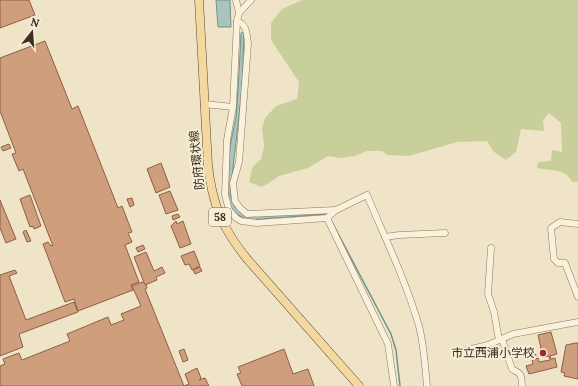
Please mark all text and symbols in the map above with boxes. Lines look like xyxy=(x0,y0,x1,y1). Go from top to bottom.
north arrow xyxy=(12,12,52,52)
text: N xyxy=(29,14,42,31)
street label: 防府環状線 xyxy=(186,129,207,191)
road number: 58 xyxy=(209,208,231,226)
place label: 市立西浦小学校 xyxy=(451,345,535,360)
marker: 市立西浦小学校 xyxy=(538,348,548,358)

